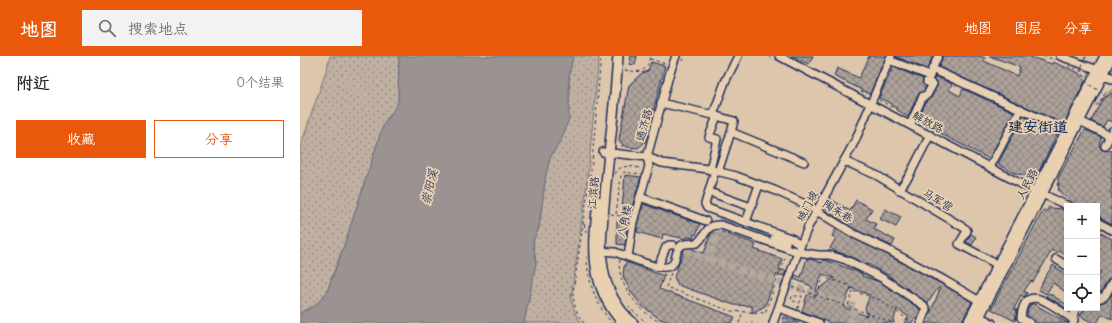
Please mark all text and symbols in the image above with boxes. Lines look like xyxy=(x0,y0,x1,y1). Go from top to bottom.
search box xyxy=(82,10,362,46)
text: 地图 xyxy=(20,17,58,41)
icon: search xyxy=(96,17,118,39)
text: 搜索地点 xyxy=(128,19,188,38)
text: 地图 xyxy=(964,19,992,37)
text: 图层 xyxy=(1014,19,1042,37)
text: 分享 xyxy=(1064,19,1092,37)
text: 附近 xyxy=(16,72,50,94)
text: 0个结果 xyxy=(236,74,284,91)
street label: 通济路 xyxy=(633,107,655,143)
street label: 解放路 xyxy=(910,108,946,136)
district label: 建安街道 xyxy=(1008,117,1068,136)
button: 收藏 xyxy=(16,120,146,158)
button: 分享 xyxy=(154,120,284,158)
street label: 人民路 xyxy=(1013,166,1041,202)
water label: 崇阳溪 xyxy=(418,167,441,206)
street label: 江滨路 xyxy=(585,176,601,210)
street label: 马军营 xyxy=(920,186,956,214)
street label: 城门坡 xyxy=(793,188,821,224)
street label: 陶朱巷 xyxy=(820,196,856,226)
street label: 八角楼 xyxy=(614,203,634,239)
map controls xyxy=(1064,203,1100,311)
button: + xyxy=(1064,203,1100,239)
button: − xyxy=(1064,239,1100,275)
button: locate xyxy=(1064,275,1100,311)

